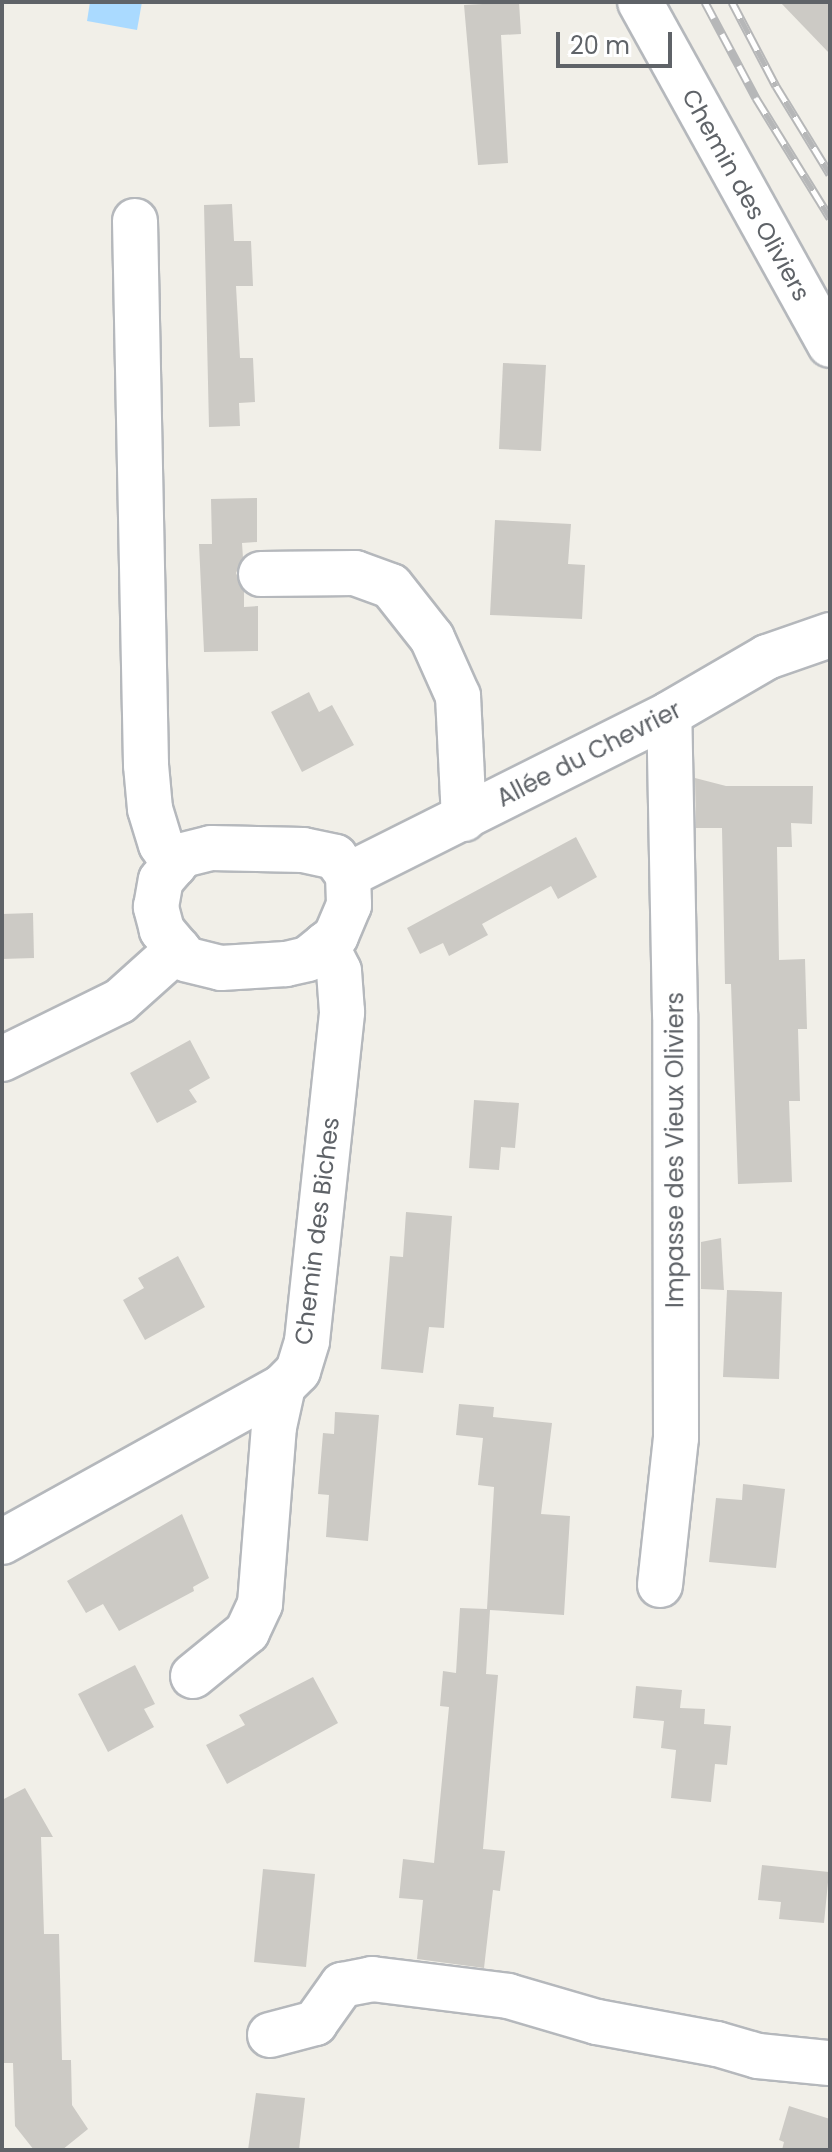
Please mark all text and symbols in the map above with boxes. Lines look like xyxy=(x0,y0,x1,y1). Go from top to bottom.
scale bar xyxy=(560,16,676,66)
text: 20 m xyxy=(570,29,630,62)
street label: Chemin des Oliviers xyxy=(676,84,816,306)
street label: Allée du Chevrier xyxy=(492,695,686,813)
street label: Impasse des Vieux Oliviers xyxy=(661,992,689,1308)
street label: Chemin des Biches xyxy=(289,1116,345,1346)

